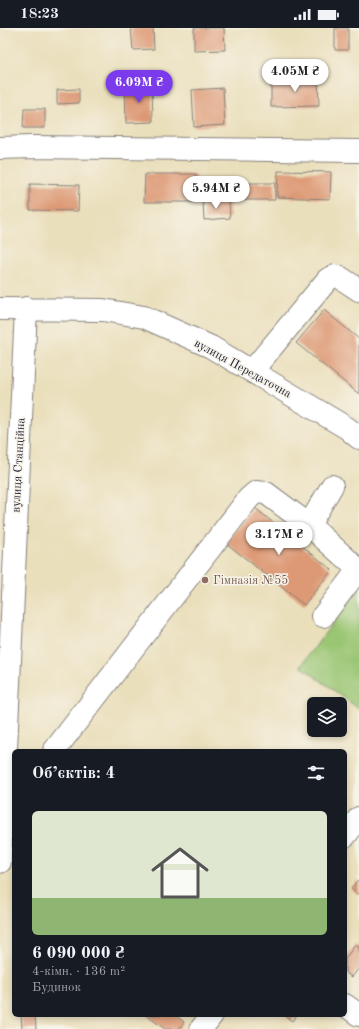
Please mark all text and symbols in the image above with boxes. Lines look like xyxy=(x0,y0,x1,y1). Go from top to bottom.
text: 18:23 xyxy=(20,7,59,22)
pin: 4.05M ₴ xyxy=(258,59,332,93)
text: 4.05M ₴ xyxy=(271,65,319,78)
pin: 6.09M ₴ xyxy=(102,70,176,104)
text: 6.09M ₴ xyxy=(115,76,163,89)
pin: 5.94M ₴ xyxy=(179,176,253,210)
text: 5.94M ₴ xyxy=(192,182,240,195)
street label: вулиця Передаточна xyxy=(192,337,293,401)
street label: вулиця Станційна xyxy=(10,417,27,513)
pin: 3.17M ₴ xyxy=(242,522,316,556)
text: 3.17M ₴ xyxy=(255,528,303,541)
place label: Гімназія №55 xyxy=(213,574,288,587)
marker: Гімназія №55 xyxy=(200,575,210,585)
map controls xyxy=(307,697,347,737)
button: layers xyxy=(307,697,347,737)
icon: filters xyxy=(305,762,327,784)
text: Об’єктів: 4 xyxy=(32,765,115,782)
icon: home xyxy=(144,837,216,909)
text: 6 090 000 ₴ xyxy=(32,945,125,962)
text: 4-кімн. · 136 m² xyxy=(32,965,125,978)
text: Будинок xyxy=(32,981,81,994)

